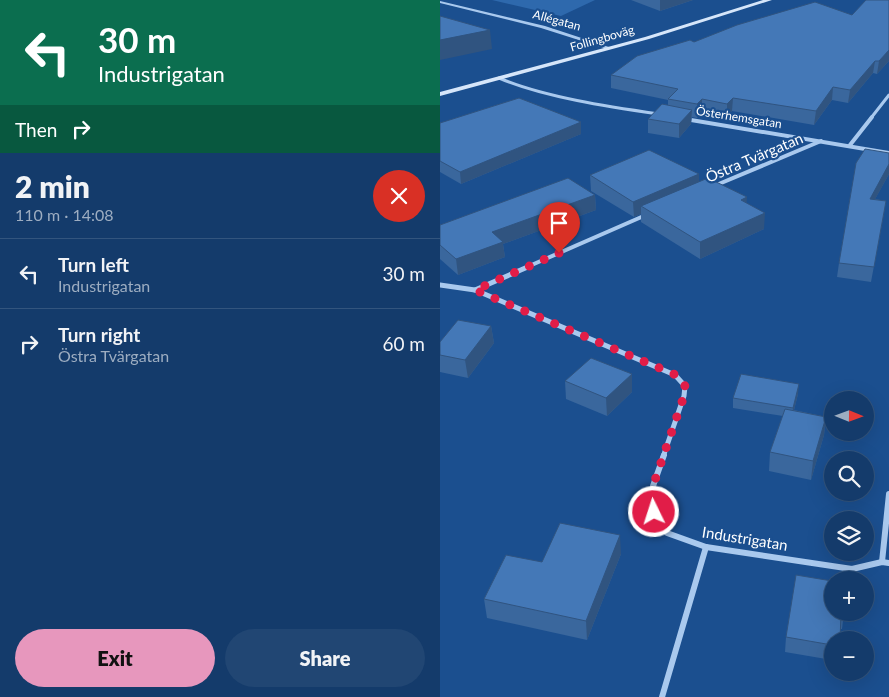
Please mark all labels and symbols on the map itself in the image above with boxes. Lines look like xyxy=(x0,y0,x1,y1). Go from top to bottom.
street label: Allégatan xyxy=(531,6,583,34)
street label: Follingboväg xyxy=(568,22,636,54)
street label: Österhemsgatan xyxy=(695,103,783,131)
street label: Östra Tvärgatan xyxy=(703,128,805,186)
pin xyxy=(538,202,580,253)
north arrow xyxy=(824,391,874,441)
position arrow xyxy=(627,485,679,537)
street label: Industrigatan xyxy=(701,522,789,554)

